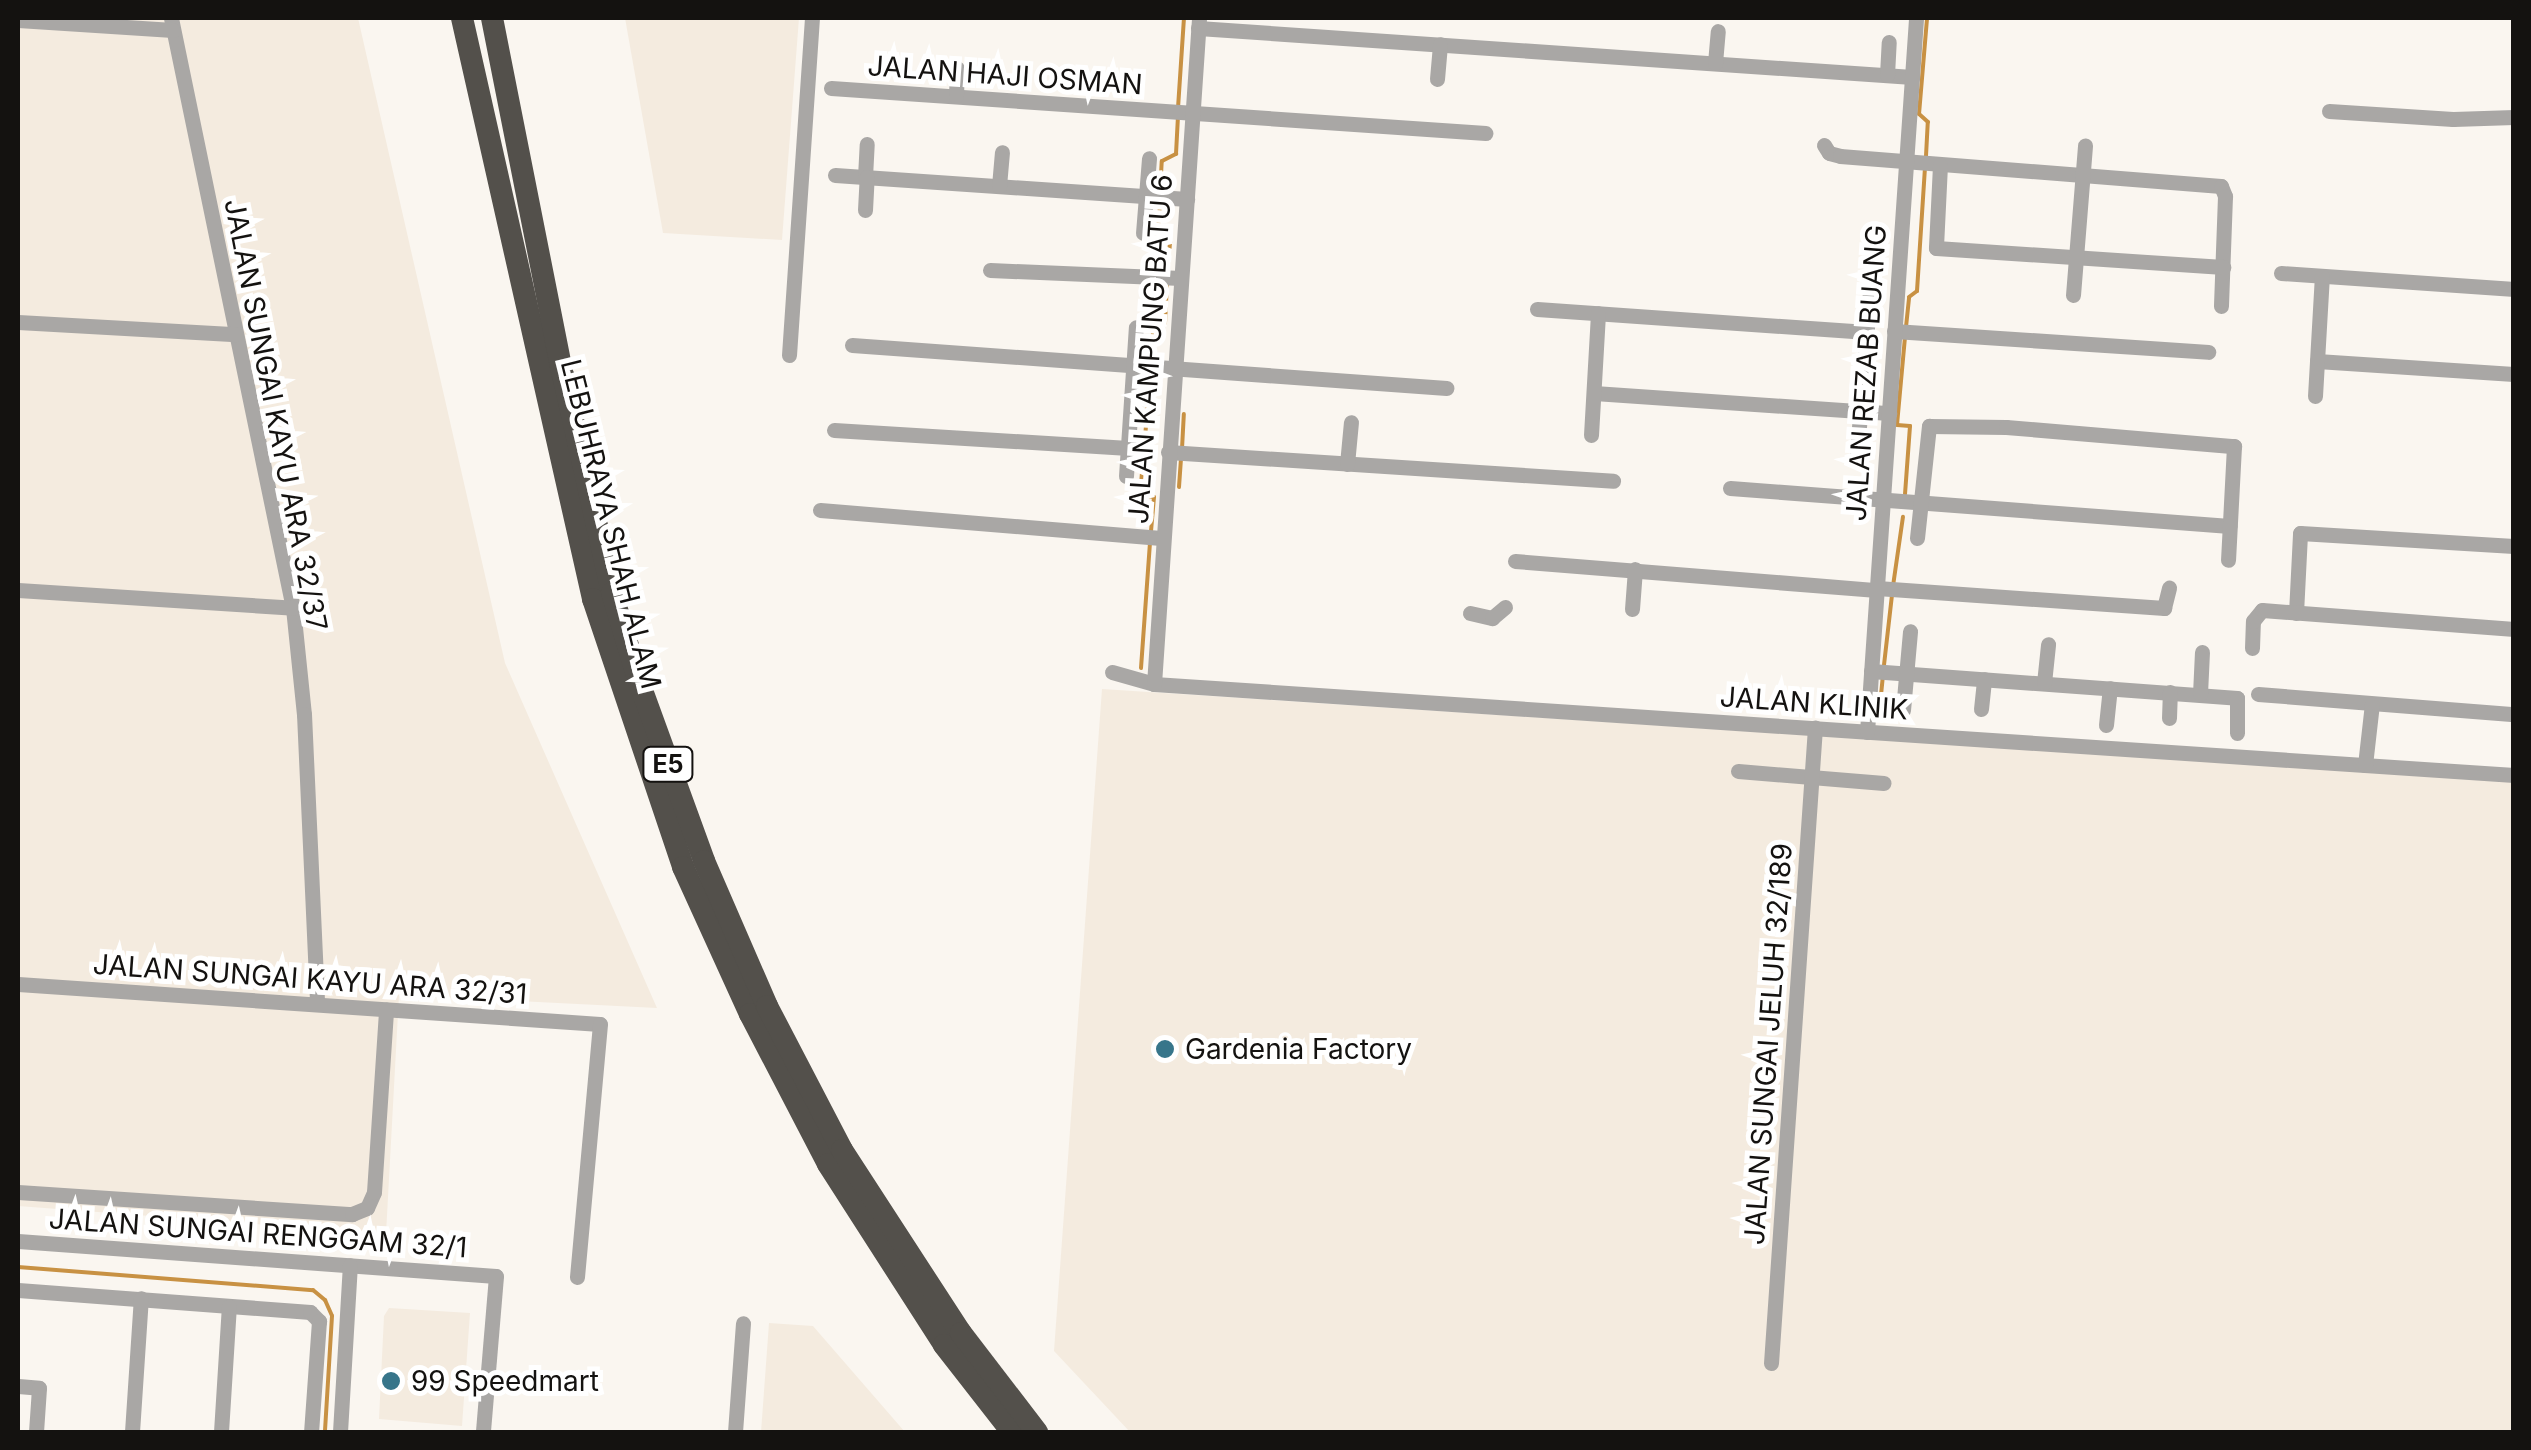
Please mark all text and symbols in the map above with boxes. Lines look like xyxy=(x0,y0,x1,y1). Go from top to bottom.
street label: JALAN HAJI OSMAN xyxy=(866,49,1144,101)
street label: JALAN KAMPUNG BATU 6 xyxy=(1121,173,1179,525)
street label: JALAN SUNGAI KAYU ARA 32/37 xyxy=(218,196,334,634)
street label: JALAN REZAB BUANG xyxy=(1839,224,1893,522)
street label: LEBUHRAYA SHAH ALAM xyxy=(554,356,668,692)
street label: JALAN KLINIK xyxy=(1719,680,1909,726)
road number: E5 xyxy=(640,744,696,784)
street label: JALAN SUNGAI JELUH 32/189 xyxy=(1737,842,1799,1246)
street label: JALAN SUNGAI KAYU ARA 32/31 xyxy=(92,947,528,1011)
place label: Gardenia Factory xyxy=(1185,1032,1412,1066)
marker: Gardenia Factory xyxy=(1154,1038,1176,1060)
street label: JALAN SUNGAI RENGGAM 32/1 xyxy=(48,1202,468,1264)
place label: 99 Speedmart xyxy=(411,1364,599,1398)
marker: 99 Speedmart xyxy=(380,1370,402,1392)

